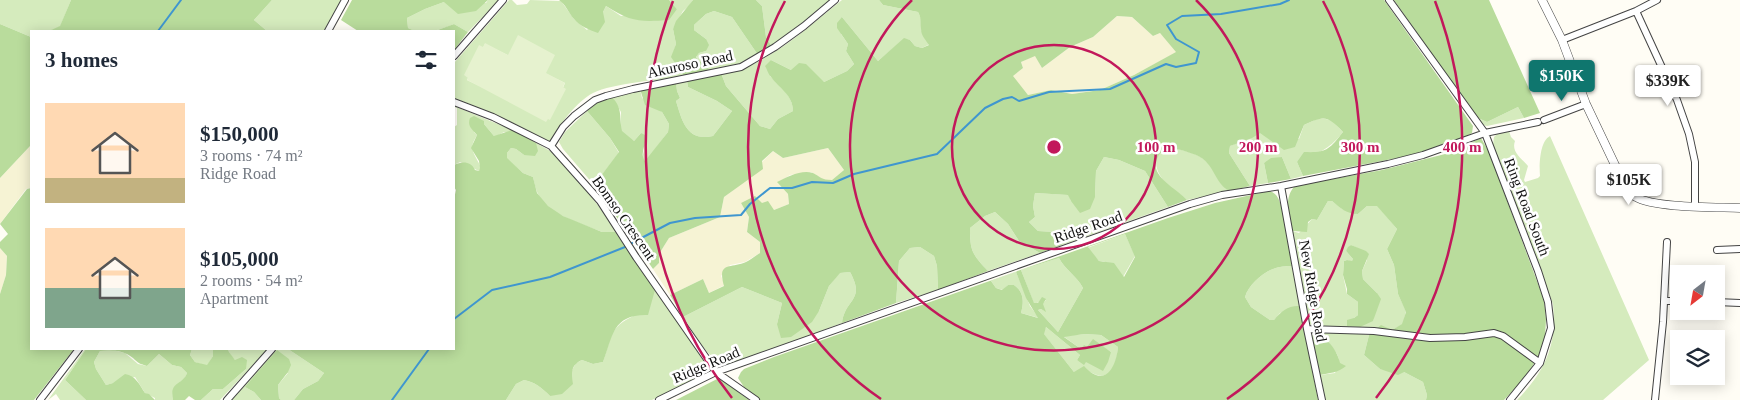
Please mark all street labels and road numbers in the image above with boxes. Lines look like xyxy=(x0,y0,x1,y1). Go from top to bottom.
street label: Akuroso Road xyxy=(646,47,735,81)
street label: Ring Road South xyxy=(1501,156,1553,259)
street label: Bomso Crescent xyxy=(589,173,659,264)
street label: Ridge Road xyxy=(1052,208,1125,246)
street label: New Ridge Road xyxy=(1296,239,1330,344)
street label: Ridge Road xyxy=(670,344,742,386)

